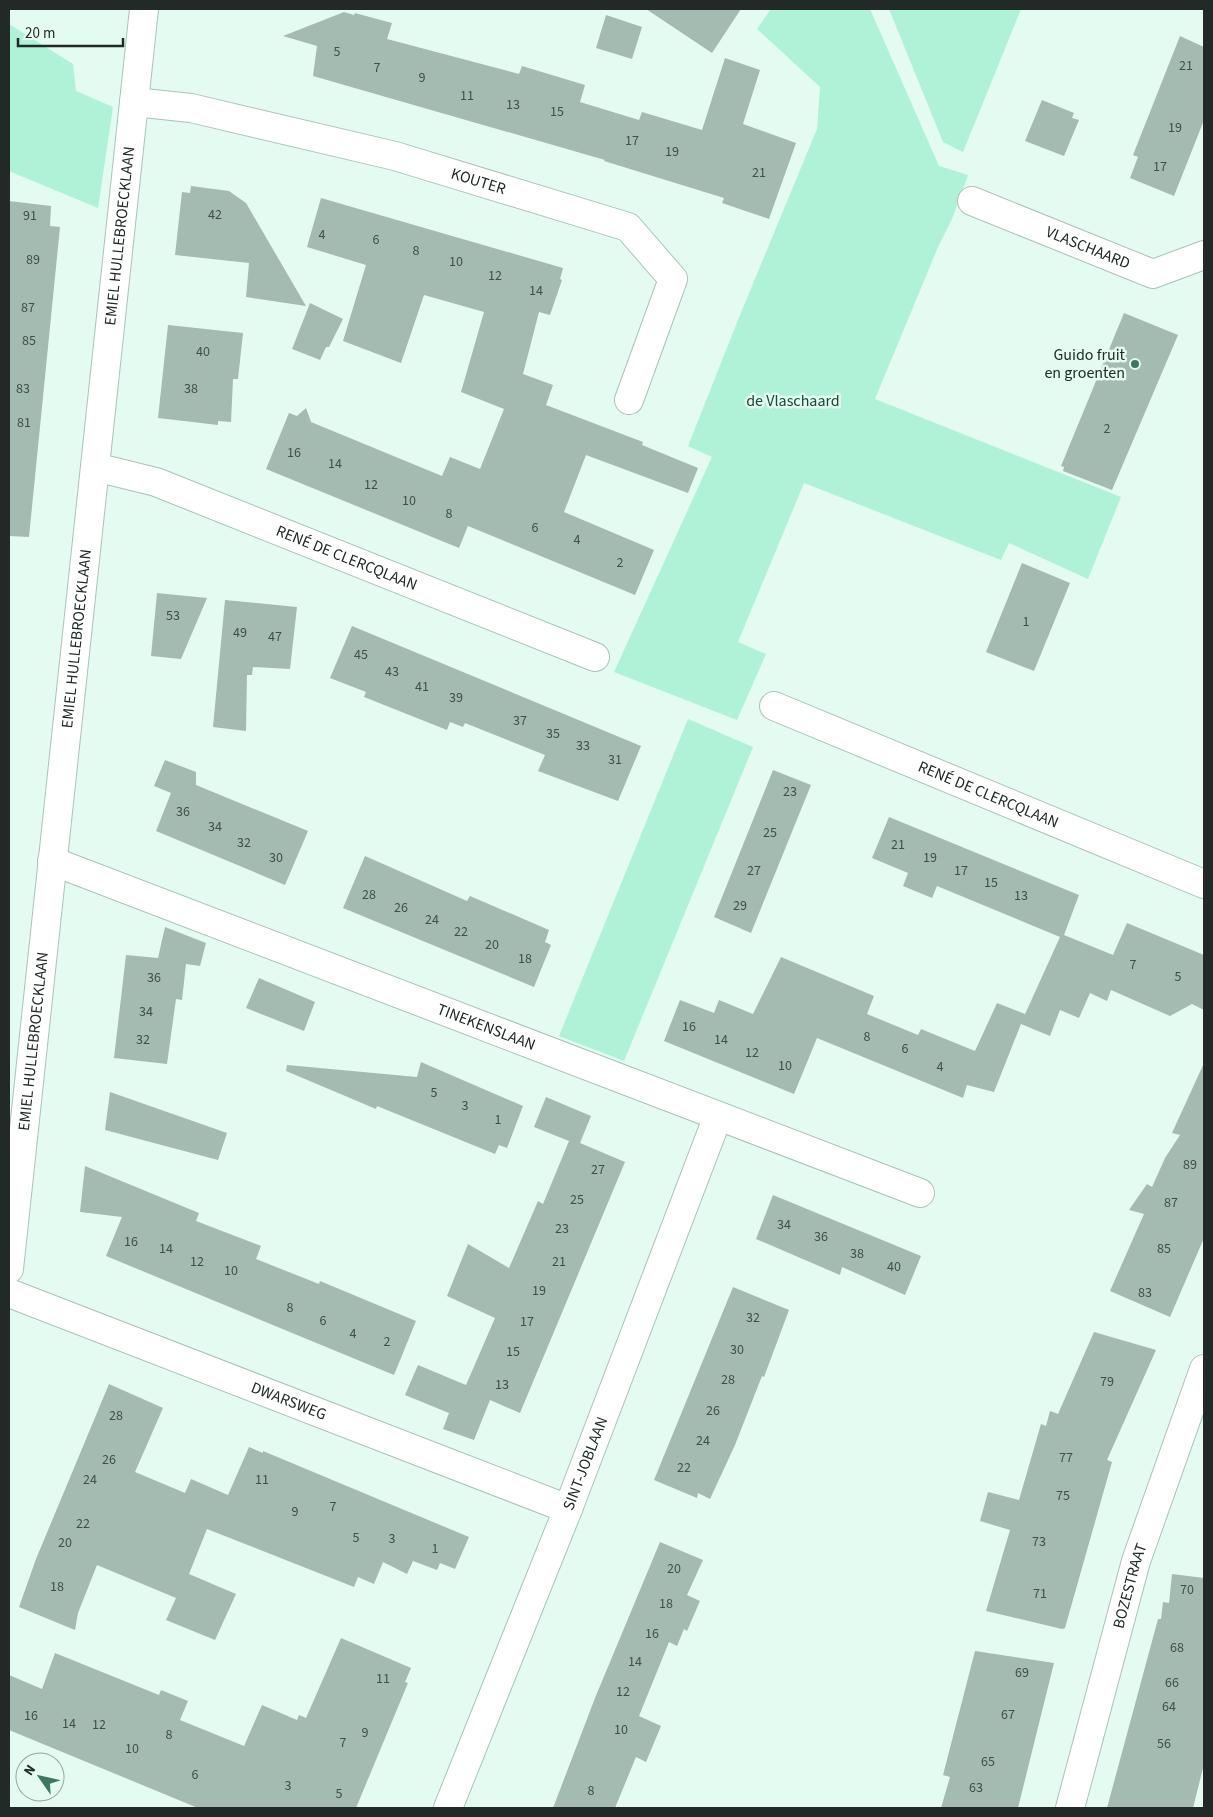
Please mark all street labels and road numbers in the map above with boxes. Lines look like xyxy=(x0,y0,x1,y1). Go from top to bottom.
street label: EMIEL HULLEBROECKLAAN xyxy=(99,145,140,327)
street label: KOUTER xyxy=(448,163,508,200)
street label: VLASCHAARD xyxy=(1042,221,1134,275)
street label: RENÉ DE CLERCQLAAN xyxy=(273,520,420,596)
street label: EMIEL HULLEBROECKLAAN xyxy=(56,548,97,729)
street label: RENÉ DE CLERCQLAAN xyxy=(915,756,1062,834)
street label: EMIEL HULLEBROECKLAAN xyxy=(13,951,54,1132)
street label: TINEKENSLAAN xyxy=(434,998,539,1056)
street label: DWARSWEG xyxy=(248,1377,330,1426)
street label: SINT-JOBLAAN xyxy=(558,1413,613,1513)
street label: BOZESTRAAT xyxy=(1107,1540,1153,1631)

